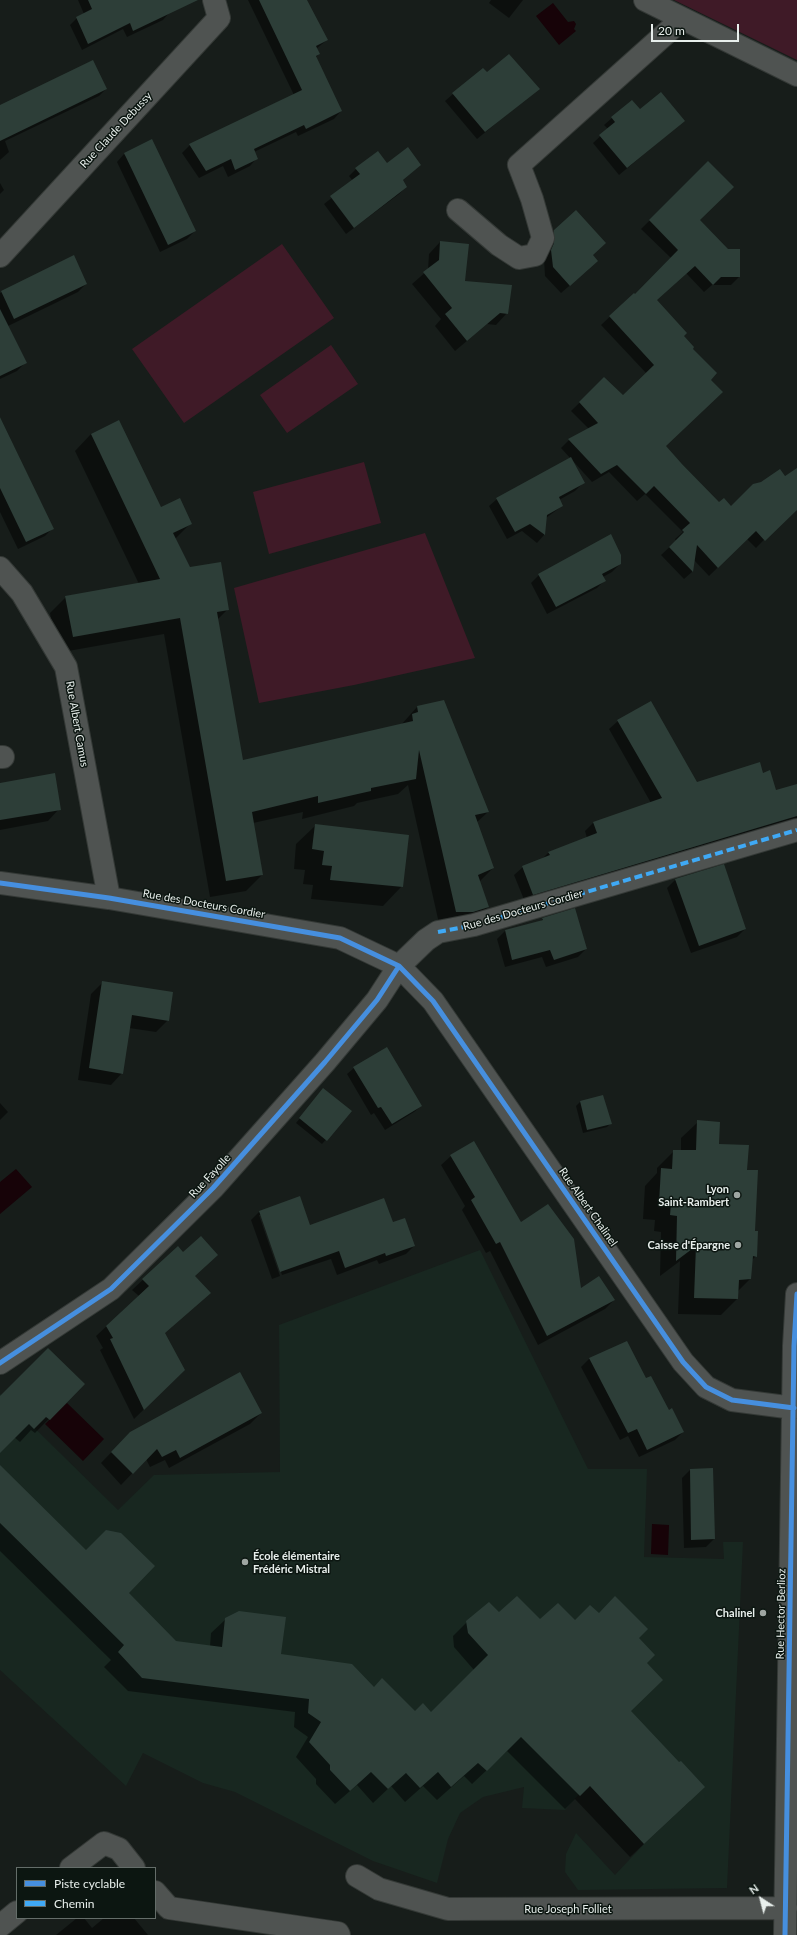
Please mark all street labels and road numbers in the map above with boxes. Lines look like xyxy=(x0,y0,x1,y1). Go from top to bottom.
street label: Rue Claude Debussy xyxy=(77,89,155,171)
street label: Rue Albert Camus xyxy=(63,680,91,768)
street label: Rue des Docteurs Cordier xyxy=(142,887,266,921)
street label: Rue des Docteurs Cordier xyxy=(462,887,584,933)
street label: Rue Fayolle xyxy=(186,1151,234,1201)
street label: Rue Albert Chalinel xyxy=(556,1165,620,1249)
street label: Rue Hector Berlioz xyxy=(774,1568,788,1660)
street label: Rue Joseph Folliet xyxy=(524,1902,612,1916)

